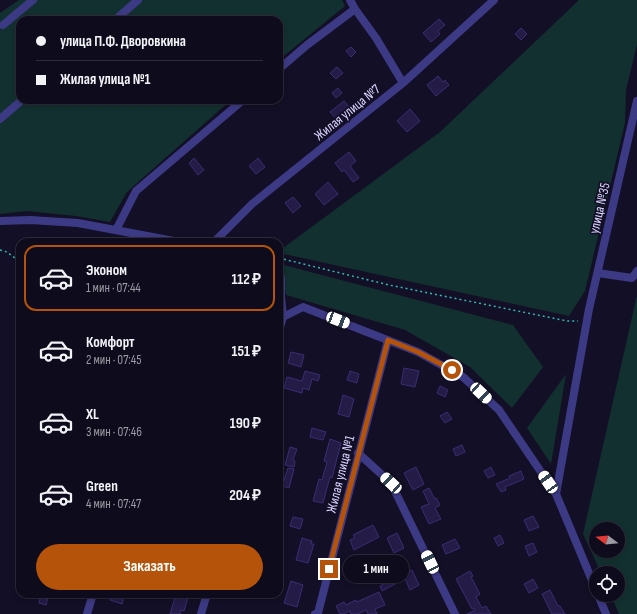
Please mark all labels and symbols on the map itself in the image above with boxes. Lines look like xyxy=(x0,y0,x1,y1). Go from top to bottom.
street label: Жилая улица №7 xyxy=(311,80,384,144)
street label: улица №35 xyxy=(585,180,614,235)
car xyxy=(325,310,351,330)
route start xyxy=(443,361,461,379)
car xyxy=(468,380,494,406)
street label: Жилая улица №1 xyxy=(323,434,358,515)
car xyxy=(536,469,560,495)
car xyxy=(378,470,404,496)
north arrow xyxy=(589,522,625,558)
car xyxy=(419,549,441,575)
callout: 1 мин xyxy=(343,555,409,583)
route end xyxy=(320,560,338,578)

